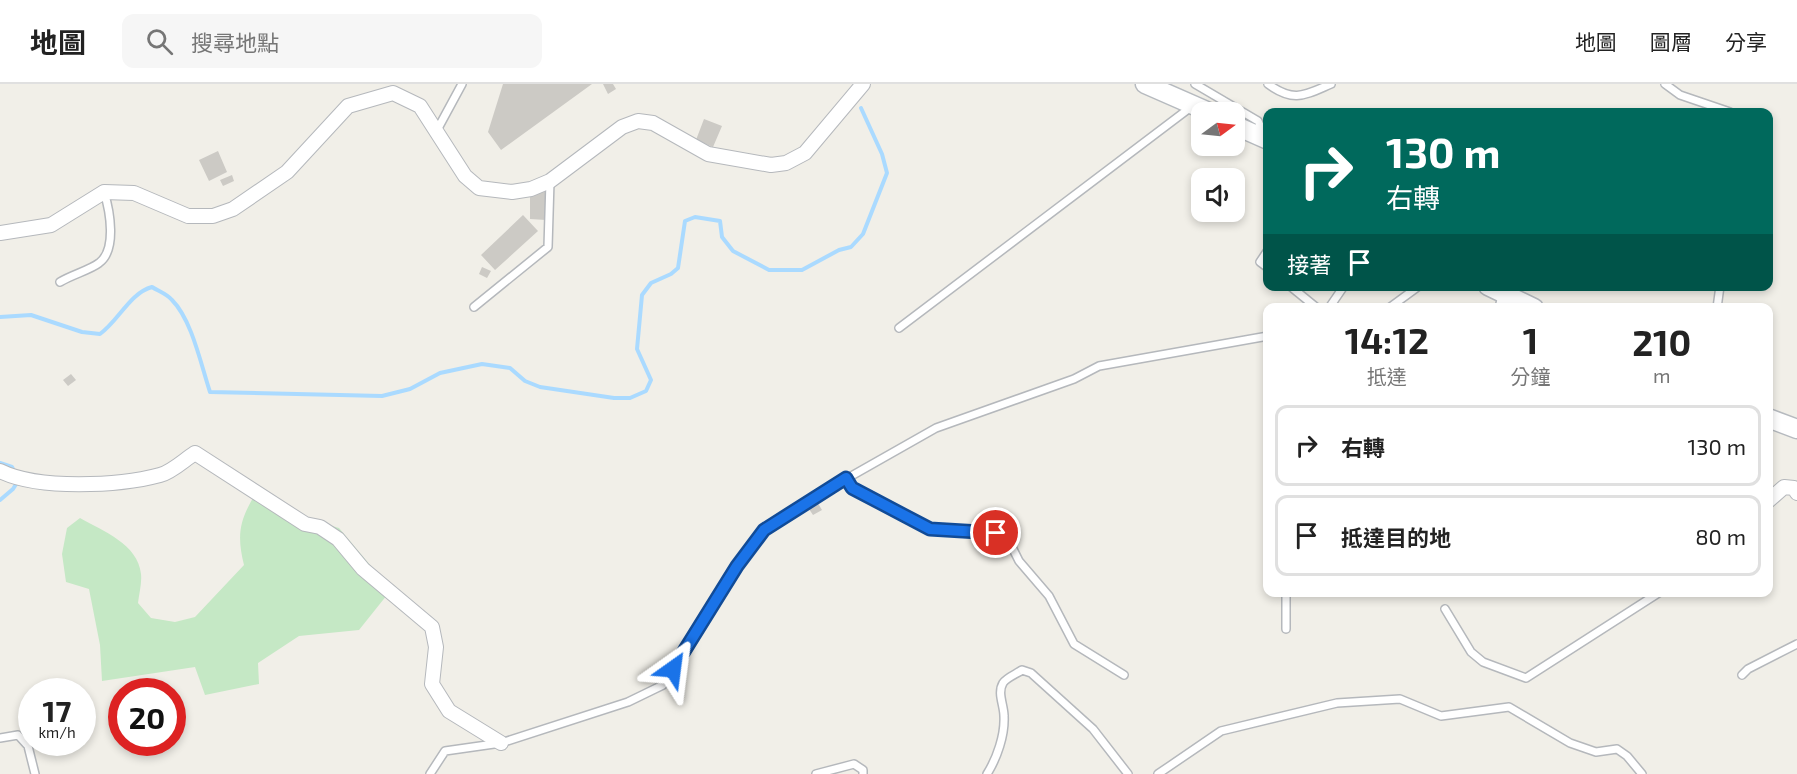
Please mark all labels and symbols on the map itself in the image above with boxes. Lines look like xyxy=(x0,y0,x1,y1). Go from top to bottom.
north arrow xyxy=(1191,102,1245,156)
pin xyxy=(970,507,1021,558)
position arrow xyxy=(641,637,705,701)
speed limit sign: 20 xyxy=(108,678,186,756)

